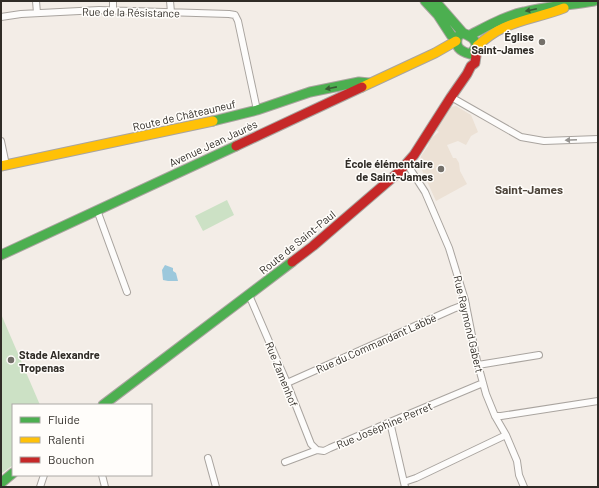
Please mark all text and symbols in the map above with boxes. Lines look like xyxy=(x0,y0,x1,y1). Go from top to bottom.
street label: Rue de la Résistance xyxy=(82,5,180,19)
one-way arrow xyxy=(525,7,537,13)
place label: Église Saint-James xyxy=(471,30,534,56)
marker: Église Saint-James xyxy=(537,37,547,47)
one-way arrow xyxy=(325,85,338,91)
street label: Route de Châteauneuf xyxy=(131,97,237,133)
street label: Avenue Jean Jaurès xyxy=(167,117,259,169)
one-way arrow xyxy=(565,136,577,143)
place label: École élémentaire de Saint-James xyxy=(345,157,433,183)
marker: École élémentaire de Saint-James xyxy=(436,164,446,174)
district label: Saint-James xyxy=(495,182,563,196)
street label: Route de Saint-Paul xyxy=(256,207,338,277)
street label: Rue Raymond Gabert xyxy=(451,274,487,374)
street label: Rue du Commandant Labbé xyxy=(314,310,438,375)
street label: Rue Zamenhof xyxy=(263,340,301,408)
place label: Stade Alexandre Tropenas xyxy=(19,348,100,374)
marker: Stade Alexandre Tropenas xyxy=(6,355,16,365)
street label: Rue Joséphine Perret xyxy=(334,399,434,451)
legend xyxy=(12,404,152,476)
text: Fluide xyxy=(48,412,80,426)
text: Ralenti xyxy=(48,432,85,446)
text: Bouchon xyxy=(48,452,94,466)

